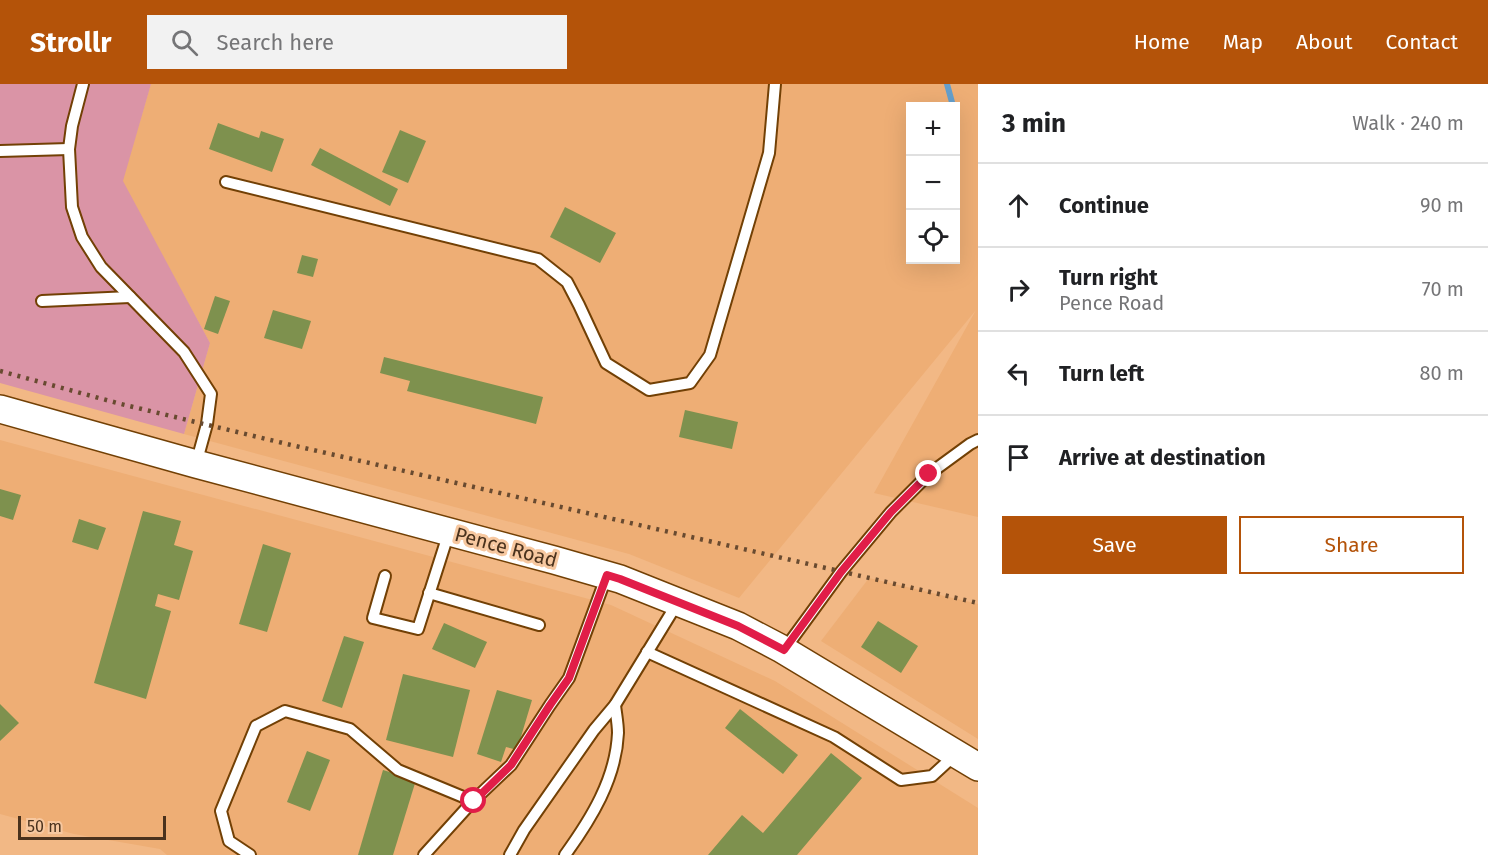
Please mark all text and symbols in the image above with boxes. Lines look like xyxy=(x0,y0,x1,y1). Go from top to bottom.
search box xyxy=(147,15,567,69)
text: Strollr xyxy=(30,26,111,59)
icon: search xyxy=(168,26,201,59)
text: Search here xyxy=(216,29,334,56)
text: Home xyxy=(1134,29,1190,55)
text: Map xyxy=(1223,29,1263,55)
text: About xyxy=(1296,29,1353,55)
text: Contact xyxy=(1386,29,1458,55)
map controls xyxy=(906,102,960,264)
button: + xyxy=(906,102,960,156)
text: 3 min xyxy=(1002,108,1066,139)
text: Walk · 240 m xyxy=(1352,111,1464,135)
button: − xyxy=(906,156,960,210)
icon: ahead xyxy=(1002,189,1035,222)
text: Continue xyxy=(1059,192,1149,219)
text: 90 m xyxy=(1420,193,1464,217)
button: locate xyxy=(906,210,960,264)
text: Turn right xyxy=(1059,264,1158,291)
icon: right xyxy=(1002,273,1035,306)
text: 70 m xyxy=(1422,277,1464,301)
text: Pence Road xyxy=(1059,291,1164,315)
icon: left xyxy=(1002,357,1035,390)
text: Turn left xyxy=(1059,360,1144,387)
text: 80 m xyxy=(1419,361,1464,385)
icon: arrive xyxy=(1002,441,1035,474)
text: Arrive at destination xyxy=(1059,444,1266,471)
route end xyxy=(915,460,941,486)
button: Save xyxy=(1002,516,1227,574)
button: Share xyxy=(1239,516,1464,574)
street label: Pence Road xyxy=(452,522,560,572)
route start xyxy=(460,787,486,813)
scale bar xyxy=(18,813,166,840)
text: 50 m xyxy=(27,817,62,836)

